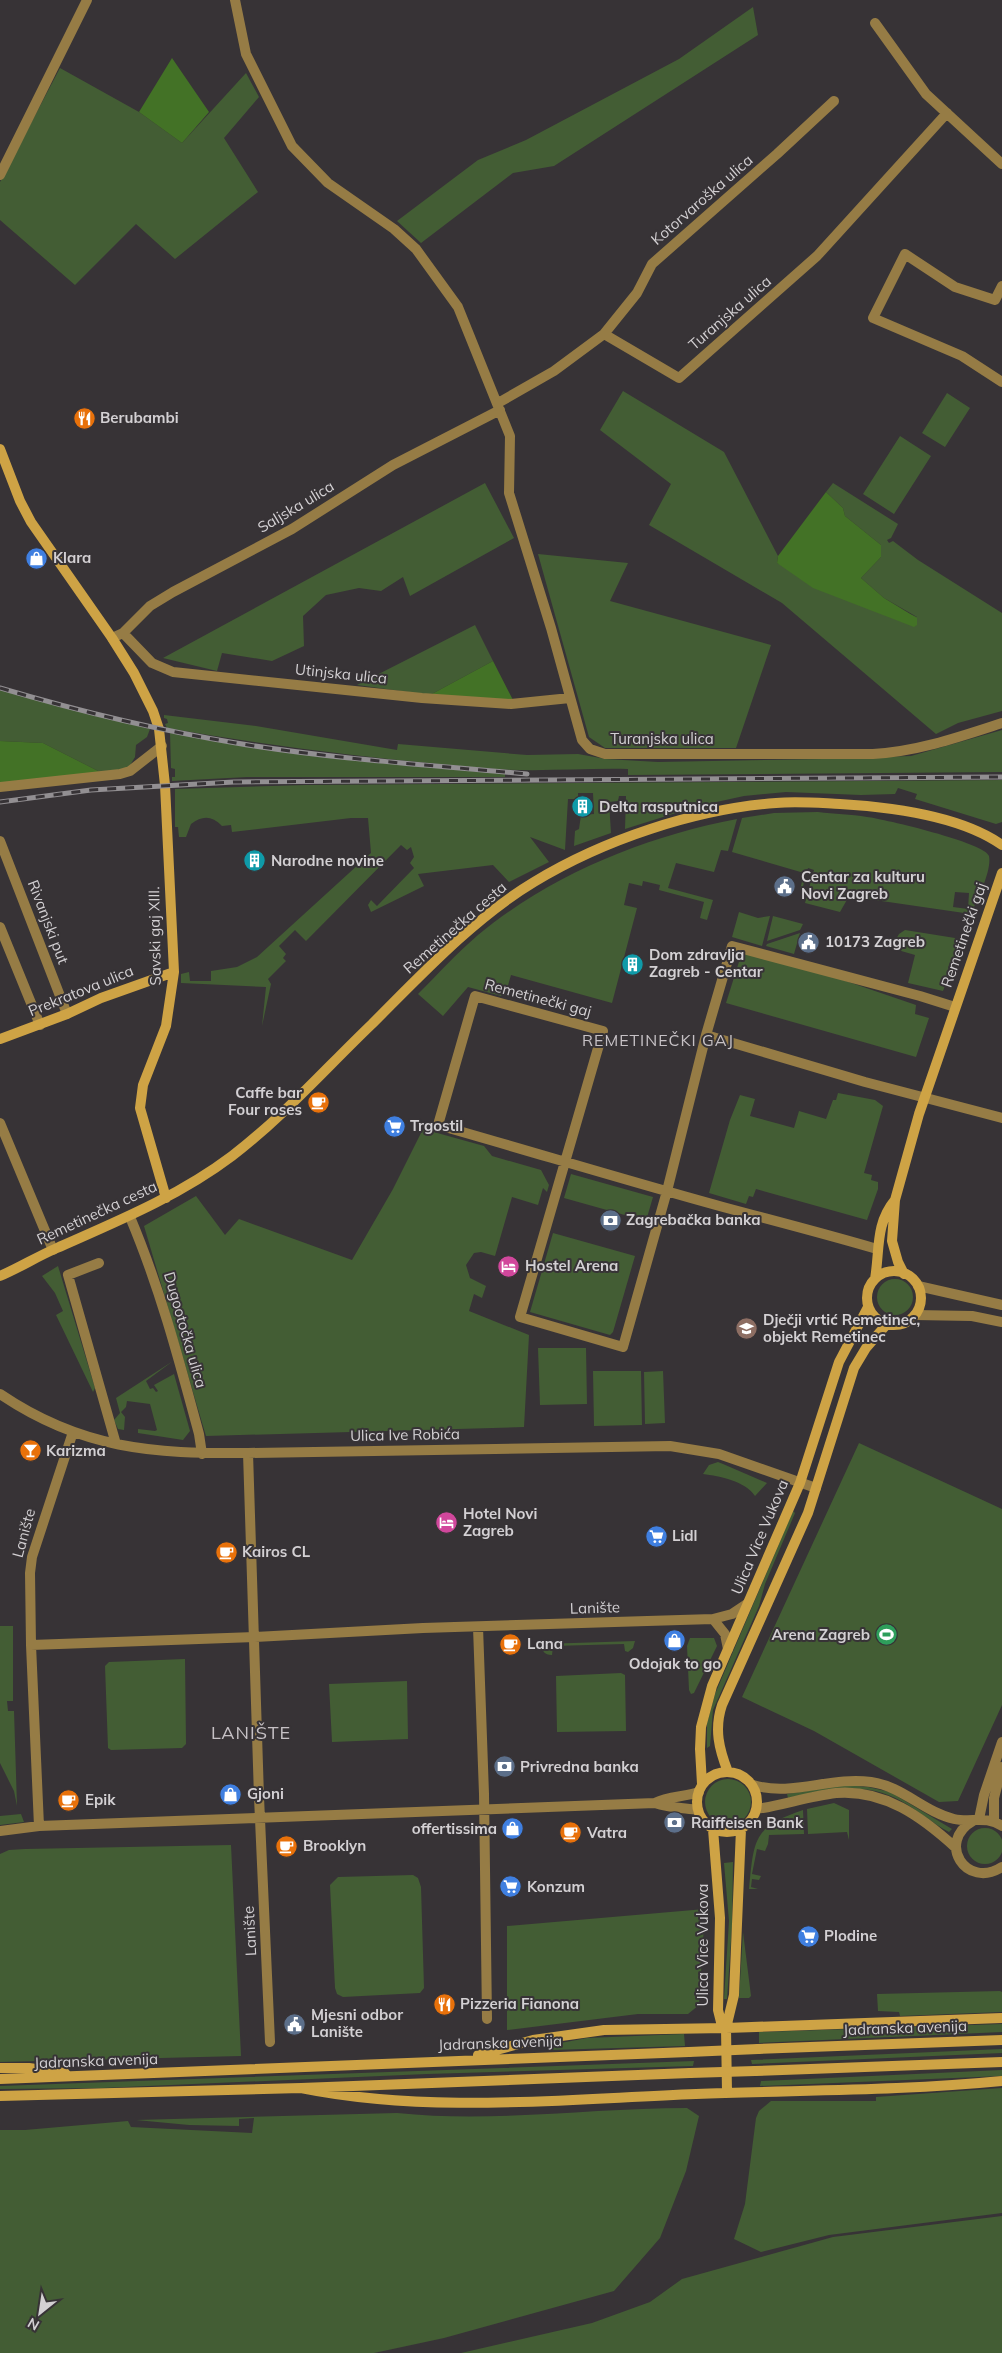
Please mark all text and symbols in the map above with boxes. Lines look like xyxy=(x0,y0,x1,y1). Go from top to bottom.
street label: Kotorvaroška ulica xyxy=(647,150,756,249)
street label: Turanjska ulica xyxy=(684,271,775,354)
restaurant icon: Berubambi xyxy=(72,406,96,430)
place label: Berubambi xyxy=(100,408,179,427)
street label: Saljska ulica xyxy=(254,476,337,537)
shop icon: Klara xyxy=(25,546,49,570)
place label: Klara xyxy=(53,548,91,567)
street label: Utinjska ulica xyxy=(294,659,388,688)
street label: Turanjska ulica xyxy=(610,729,714,748)
building icon: Delta rasputnica xyxy=(571,795,595,819)
place label: Delta rasputnica xyxy=(599,797,718,816)
building icon: Narodne novine xyxy=(243,849,267,873)
place label: Narodne novine xyxy=(271,851,384,870)
place label: Centar za kulturu Novi Zagreb xyxy=(801,867,925,903)
public building icon: Centar za kulturu Novi Zagreb xyxy=(773,874,797,898)
street label: Rivanjski put xyxy=(24,877,73,967)
street label: Remetinečka cesta xyxy=(399,878,510,978)
street label: Remetinečki gaj xyxy=(937,880,990,990)
street label: Savski gaj XIII. xyxy=(144,886,165,986)
public building icon: 10173 Zagreb xyxy=(797,930,821,954)
place label: 10173 Zagreb xyxy=(825,932,925,951)
place label: Dom zdravlja Zagreb - Centar xyxy=(649,945,763,981)
building icon: Dom zdravlja Zagreb - Centar xyxy=(621,952,645,976)
street label: Prekratova ulica xyxy=(25,961,136,1020)
street label: Remetinečki gaj xyxy=(483,974,594,1021)
district label: REMETINEČKI GAJ xyxy=(582,1030,734,1050)
place label: Caffe bar Four roses xyxy=(228,1083,302,1119)
cafe icon: Caffe bar Four roses xyxy=(306,1090,330,1114)
supermarket icon: Trgostil xyxy=(382,1114,406,1138)
place label: Trgostil xyxy=(410,1116,463,1135)
street label: Remetinečka cesta xyxy=(34,1176,160,1249)
bank icon: Zagrebačka banka xyxy=(598,1208,622,1232)
place label: Zagrebačka banka xyxy=(626,1210,761,1229)
hotel icon: Hostel Arena xyxy=(497,1254,521,1278)
place label: Hostel Arena xyxy=(525,1256,618,1275)
street label: Dugootočka ulica xyxy=(160,1270,211,1390)
place label: Dječji vrtić Remetinec, objekt Remetinec xyxy=(763,1310,920,1346)
school or university icon: Dječji vrtić Remetinec, objekt Remetinec xyxy=(735,1317,759,1341)
street label: Ulica Ive Robića xyxy=(350,1424,460,1445)
bar icon: Karizma xyxy=(18,1439,42,1463)
place label: Karizma xyxy=(46,1441,106,1460)
street label: Ulica Vice Vukova xyxy=(727,1477,792,1597)
place label: Hotel Novi Zagreb xyxy=(463,1504,537,1540)
street label: Lanište xyxy=(8,1506,39,1560)
hotel icon: Hotel Novi Zagreb xyxy=(435,1511,459,1535)
supermarket icon: Lidl xyxy=(644,1524,668,1548)
place label: Lidl xyxy=(672,1526,698,1545)
cafe icon: Kairos CL xyxy=(214,1540,238,1564)
place label: Kairos CL xyxy=(242,1542,311,1561)
street label: Lanište xyxy=(570,1597,620,1618)
sports icon: Arena Zagreb xyxy=(874,1623,898,1647)
place label: Arena Zagreb xyxy=(771,1625,870,1644)
shop icon: Odojak to go xyxy=(663,1629,687,1653)
cafe icon: Lana xyxy=(499,1632,523,1656)
place label: Lana xyxy=(527,1634,563,1653)
place label: Odojak to go xyxy=(629,1654,721,1673)
district label: LANIŠTE xyxy=(211,1721,291,1744)
bank icon: Privredna banka xyxy=(492,1755,516,1779)
place label: Privredna banka xyxy=(520,1757,639,1776)
shop icon: Gjoni xyxy=(219,1782,243,1806)
place label: Gjoni xyxy=(247,1784,284,1803)
cafe icon: Epik xyxy=(57,1788,81,1812)
place label: Epik xyxy=(85,1790,116,1809)
bank icon: Raiffeisen Bank xyxy=(663,1811,687,1835)
place label: Raiffeisen Bank xyxy=(691,1813,804,1832)
shop icon: offertissima xyxy=(501,1817,525,1841)
place label: offertissima xyxy=(412,1819,497,1838)
cafe icon: Vatra xyxy=(559,1821,583,1845)
place label: Vatra xyxy=(586,1823,627,1842)
cafe icon: Brooklyn xyxy=(275,1834,299,1858)
place label: Brooklyn xyxy=(303,1836,366,1855)
supermarket icon: Konzum xyxy=(499,1875,523,1899)
place label: Konzum xyxy=(527,1877,585,1896)
street label: Ulica Vice Vukova xyxy=(693,1884,712,2006)
street label: Lanište xyxy=(239,1905,260,1957)
supermarket icon: Plodine xyxy=(796,1924,820,1948)
place label: Plodine xyxy=(824,1926,877,1945)
restaurant icon: Pizzeria Fianona xyxy=(432,1992,456,2016)
place label: Pizzeria Fianona xyxy=(460,1994,579,2013)
place label: Mjesni odbor Lanište xyxy=(311,2005,403,2041)
public building icon: Mjesni odbor Lanište xyxy=(283,2012,307,2036)
street label: Jadranska avenija xyxy=(843,2016,967,2039)
street label: Jadranska avenija xyxy=(438,2031,562,2054)
street label: Jadranska avenija xyxy=(34,2049,158,2072)
north arrow xyxy=(15,2288,65,2338)
text: N xyxy=(24,2314,43,2335)

